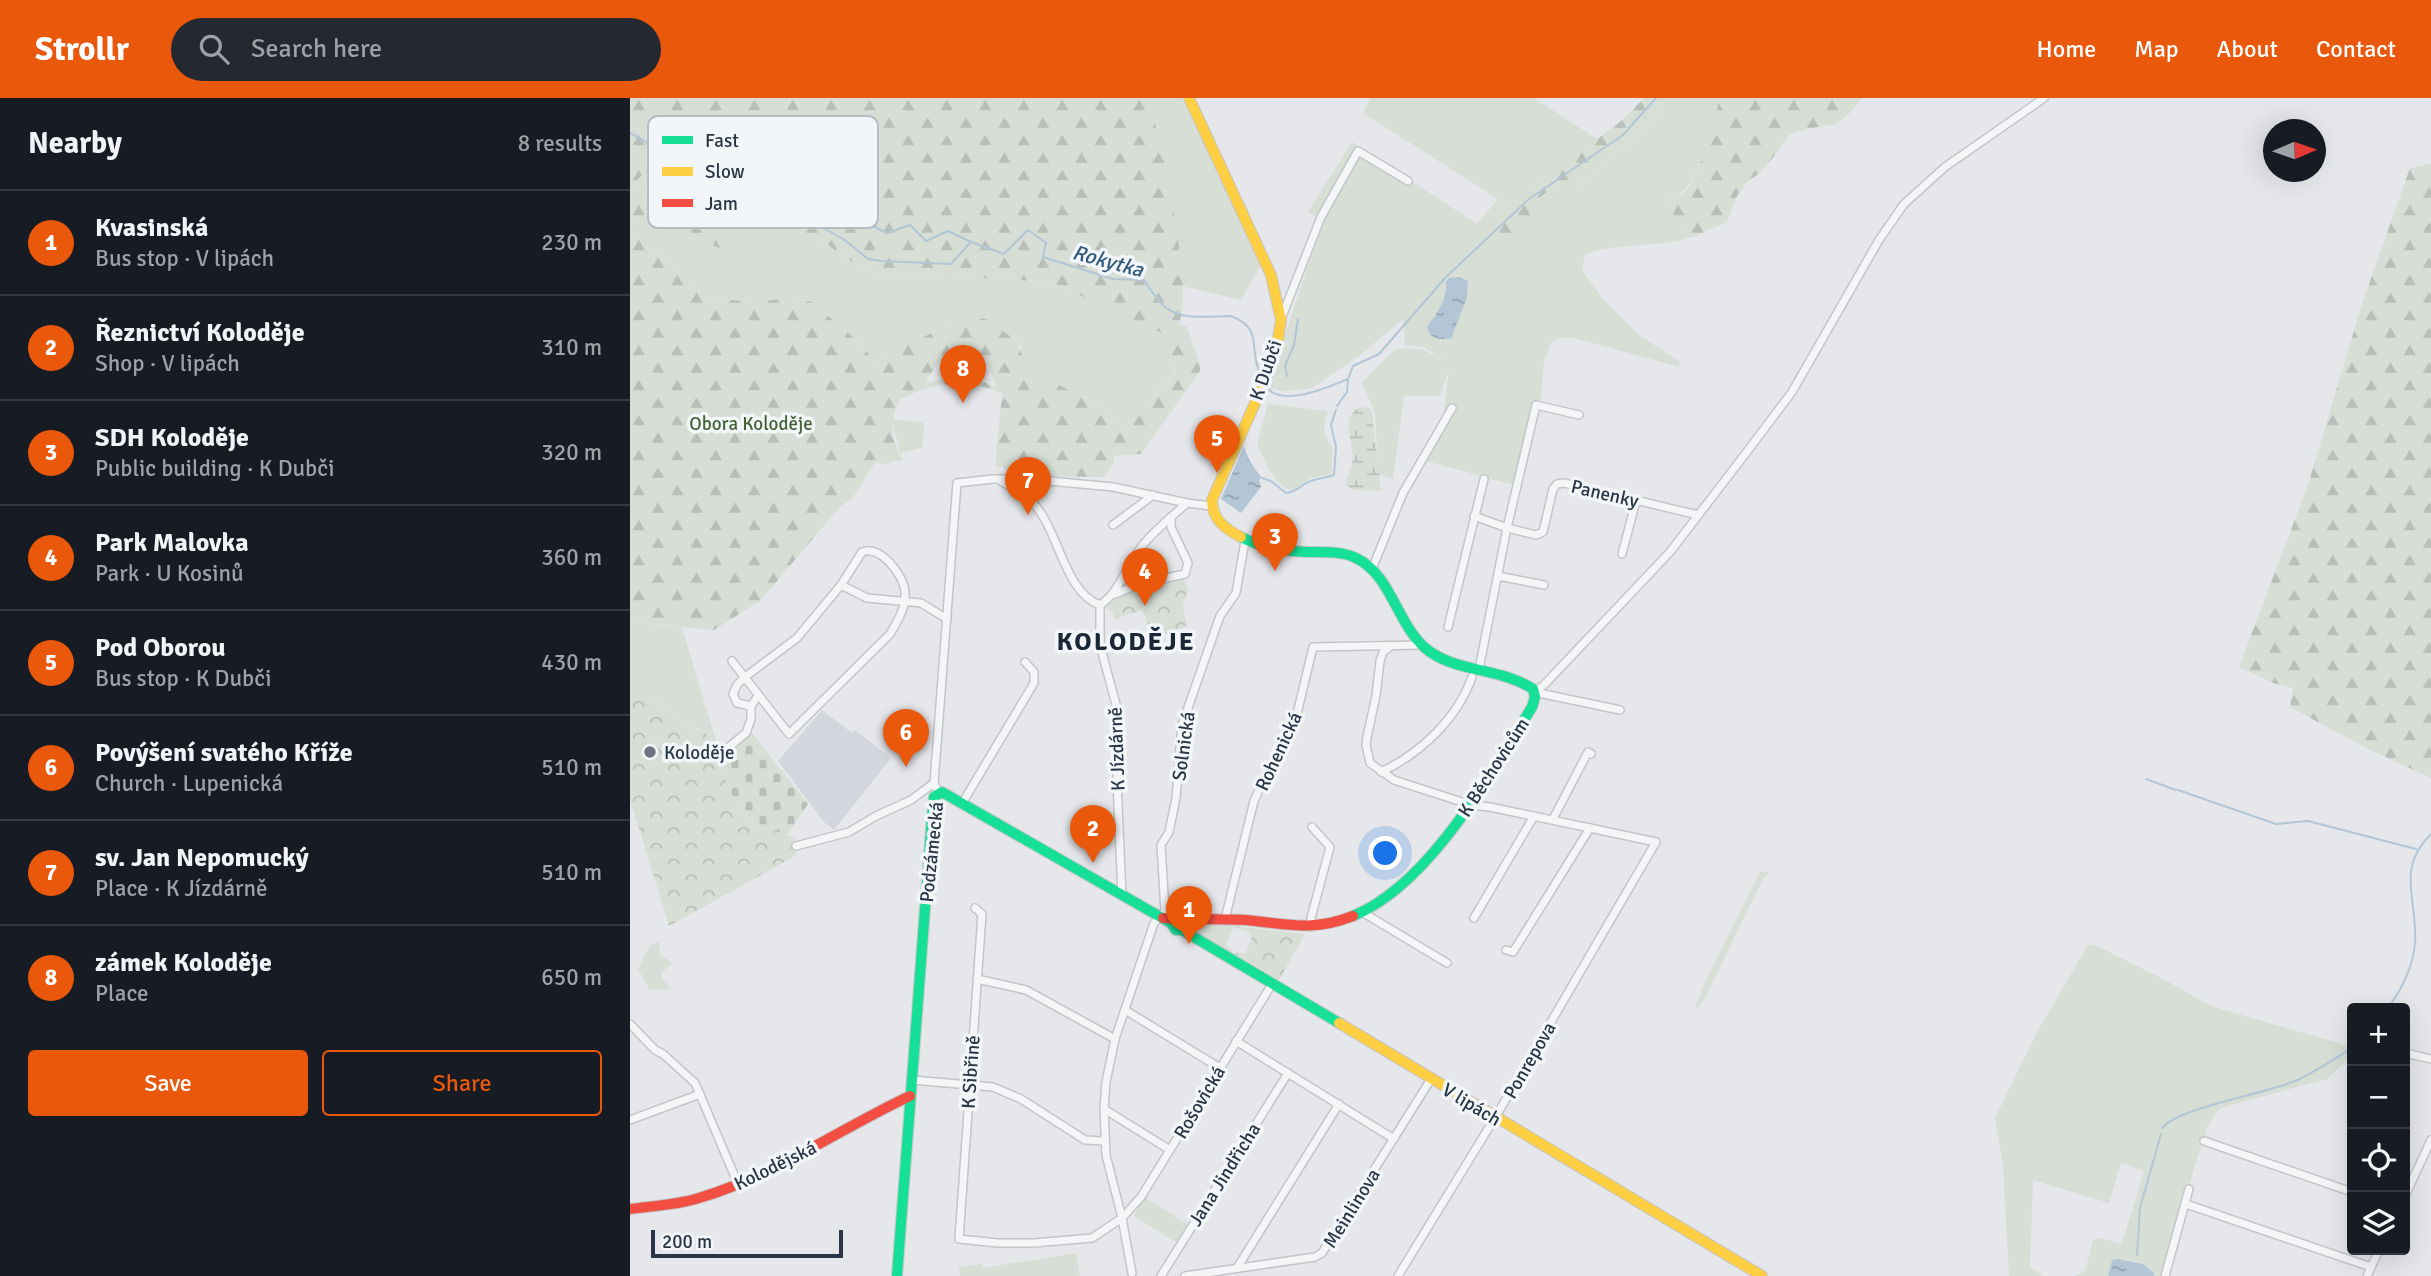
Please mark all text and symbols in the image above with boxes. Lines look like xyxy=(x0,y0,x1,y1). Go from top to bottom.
search box xyxy=(171,18,661,81)
text: Strollr xyxy=(35,29,129,70)
icon: search xyxy=(195,30,233,68)
text: Search here xyxy=(251,33,382,65)
text: Home xyxy=(2036,34,2096,64)
text: Map xyxy=(2134,34,2179,64)
text: About xyxy=(2217,34,2278,64)
text: Contact xyxy=(2316,34,2396,64)
legend xyxy=(648,116,878,228)
north arrow xyxy=(2263,119,2326,182)
text: Nearby xyxy=(28,125,122,162)
text: 8 results xyxy=(518,129,602,158)
text: Fast xyxy=(705,129,739,153)
text: Slow xyxy=(705,160,745,184)
text: Jam xyxy=(705,192,738,216)
text: Kvasinská xyxy=(95,212,208,244)
text: 1 xyxy=(45,228,57,257)
text: 230 m xyxy=(541,228,602,257)
water label: Rokytka xyxy=(1070,239,1148,283)
text: Bus stop · V lipách xyxy=(95,244,274,273)
text: Řeznictví Koloděje xyxy=(95,317,305,349)
text: 2 xyxy=(45,333,57,362)
text: 310 m xyxy=(541,333,602,362)
street label: K Dubči xyxy=(1244,337,1287,404)
pin: 8 xyxy=(940,345,986,403)
text: Shop · V lipách xyxy=(95,349,240,378)
park label: Obora Koloděje xyxy=(689,412,813,436)
pin: 5 xyxy=(1194,415,1240,473)
text: SDH Koloděje xyxy=(95,422,249,454)
text: 3 xyxy=(45,438,57,467)
text: 320 m xyxy=(541,438,602,467)
text: Public building · K Dubči xyxy=(95,454,335,483)
pin: 7 xyxy=(1005,457,1051,515)
street label: Panenky xyxy=(1569,475,1641,513)
pin: 3 xyxy=(1252,513,1298,571)
text: Park Malovka xyxy=(95,527,248,559)
text: 4 xyxy=(45,543,57,572)
text: 360 m xyxy=(541,543,602,572)
pin: 4 xyxy=(1122,548,1168,606)
text: Park · U Kosinů xyxy=(95,559,244,588)
district label: KOLODĚJE xyxy=(1056,626,1196,658)
text: Pod Oborou xyxy=(95,632,226,664)
text: 5 xyxy=(45,648,57,677)
text: 430 m xyxy=(541,648,602,677)
text: Bus stop · K Dubči xyxy=(95,664,272,693)
street label: K Jízdárně xyxy=(1104,707,1130,791)
street label: Rohenická xyxy=(1250,708,1308,795)
pin: 6 xyxy=(883,709,929,767)
street label: Solnická xyxy=(1167,710,1201,782)
street label: K Běchovicům xyxy=(1453,713,1535,822)
text: Povýšení svatého Kříže xyxy=(95,737,353,769)
place label: Koloděje xyxy=(664,741,735,765)
marker: Koloděje xyxy=(642,744,658,760)
text: 6 xyxy=(45,753,57,782)
text: 510 m xyxy=(541,753,602,782)
text: Church · Lupenická xyxy=(95,769,283,798)
street label: Podzámecká xyxy=(915,801,949,904)
pin: 2 xyxy=(1070,805,1116,863)
your location xyxy=(1368,836,1402,870)
text: sv. Jan Nepomucký xyxy=(95,842,309,874)
text: 7 xyxy=(45,858,57,887)
text: 510 m xyxy=(541,858,602,887)
text: Place · K Jízdárně xyxy=(95,874,268,903)
pin: 1 xyxy=(1166,886,1212,944)
text: zámek Koloděje xyxy=(95,947,272,979)
text: 8 xyxy=(45,963,57,992)
text: 650 m xyxy=(541,963,602,992)
text: Place xyxy=(95,979,149,1008)
map controls xyxy=(2347,1003,2410,1255)
button: + xyxy=(2347,1003,2410,1066)
street label: Ponrepova xyxy=(1498,1018,1561,1103)
street label: K Sibřině xyxy=(956,1035,986,1110)
button: Save xyxy=(28,1050,308,1116)
button: Share xyxy=(322,1050,602,1116)
street label: Rošovická xyxy=(1169,1062,1231,1143)
button: − xyxy=(2347,1066,2410,1129)
street label: V lipách xyxy=(1438,1078,1505,1132)
street label: Jana Jindřicha xyxy=(1184,1118,1266,1231)
button: locate xyxy=(2347,1129,2410,1192)
street label: Kolodějská xyxy=(730,1136,820,1196)
street label: Meinlinova xyxy=(1318,1164,1386,1253)
button: layers xyxy=(2347,1192,2410,1255)
scale bar xyxy=(651,1227,844,1259)
text: 200 m xyxy=(662,1230,712,1254)

